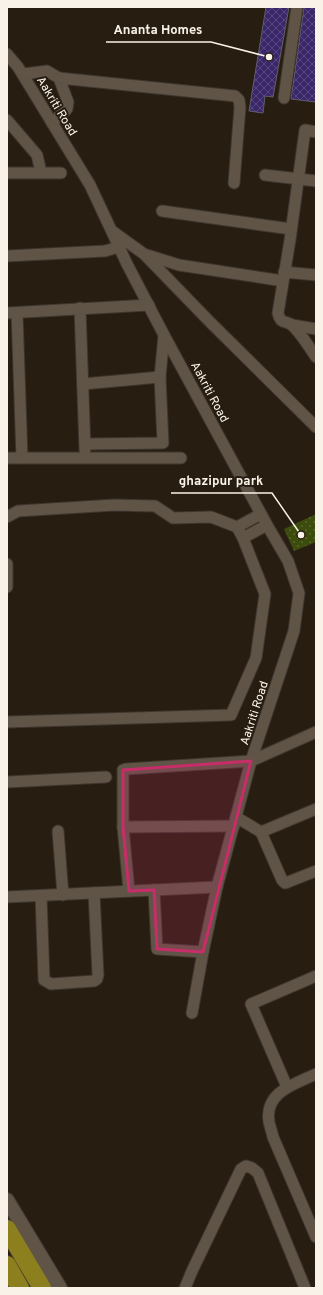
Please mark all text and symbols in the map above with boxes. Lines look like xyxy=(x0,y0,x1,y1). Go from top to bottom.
callout: Ananta Homes xyxy=(106,17,211,42)
text: Ananta Homes xyxy=(114,23,202,39)
street label: Aakriti Road xyxy=(32,74,80,139)
street label: Aakriti Road xyxy=(186,359,232,426)
callout: ghazipur park xyxy=(171,468,272,493)
text: ghazipur park xyxy=(179,474,263,490)
street label: Aakriti Road xyxy=(237,679,273,747)

